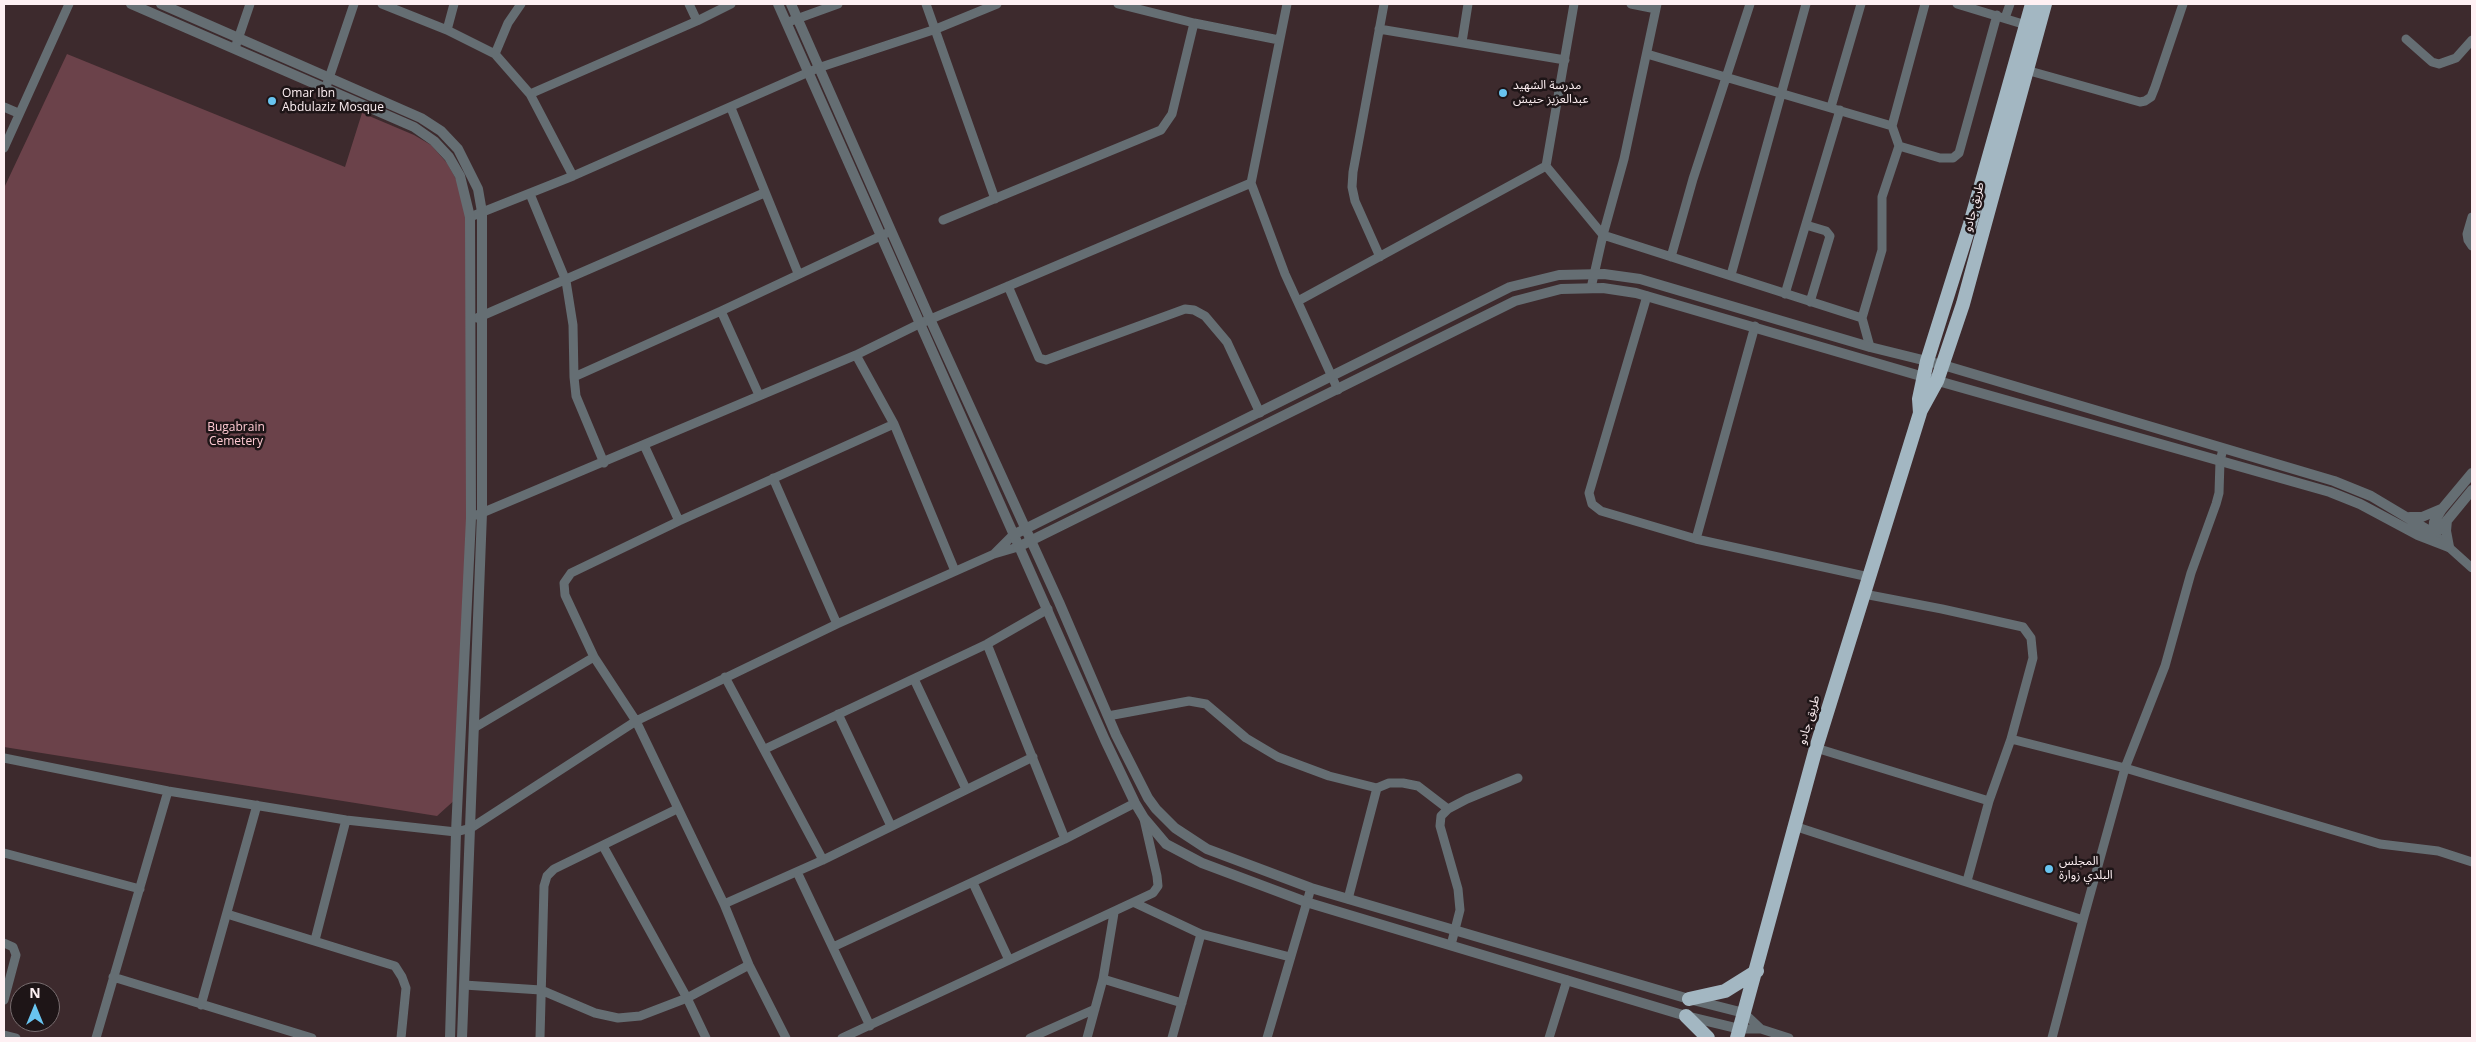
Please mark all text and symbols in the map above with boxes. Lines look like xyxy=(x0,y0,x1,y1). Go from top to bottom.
place label: مدرسة الشهيد عبدالعزيز حنيش xyxy=(1513,79,1589,107)
place label: Omar Ibn Abdulaziz Mosque xyxy=(282,87,384,115)
marker: مدرسة الشهيد عبدالعزيز حنيش xyxy=(1497,87,1509,99)
marker: Omar Ibn Abdulaziz Mosque xyxy=(266,95,278,107)
street label: طريق جادو xyxy=(1961,181,1987,233)
park label: Bugabrain Cemetery xyxy=(207,421,265,449)
street label: طريق جادو xyxy=(1795,694,1823,746)
place label: المجلس البلدي زوارة xyxy=(2059,855,2113,883)
marker: المجلس البلدي زوارة xyxy=(2043,863,2055,875)
north arrow xyxy=(10,982,60,1032)
text: N xyxy=(29,983,41,1002)

